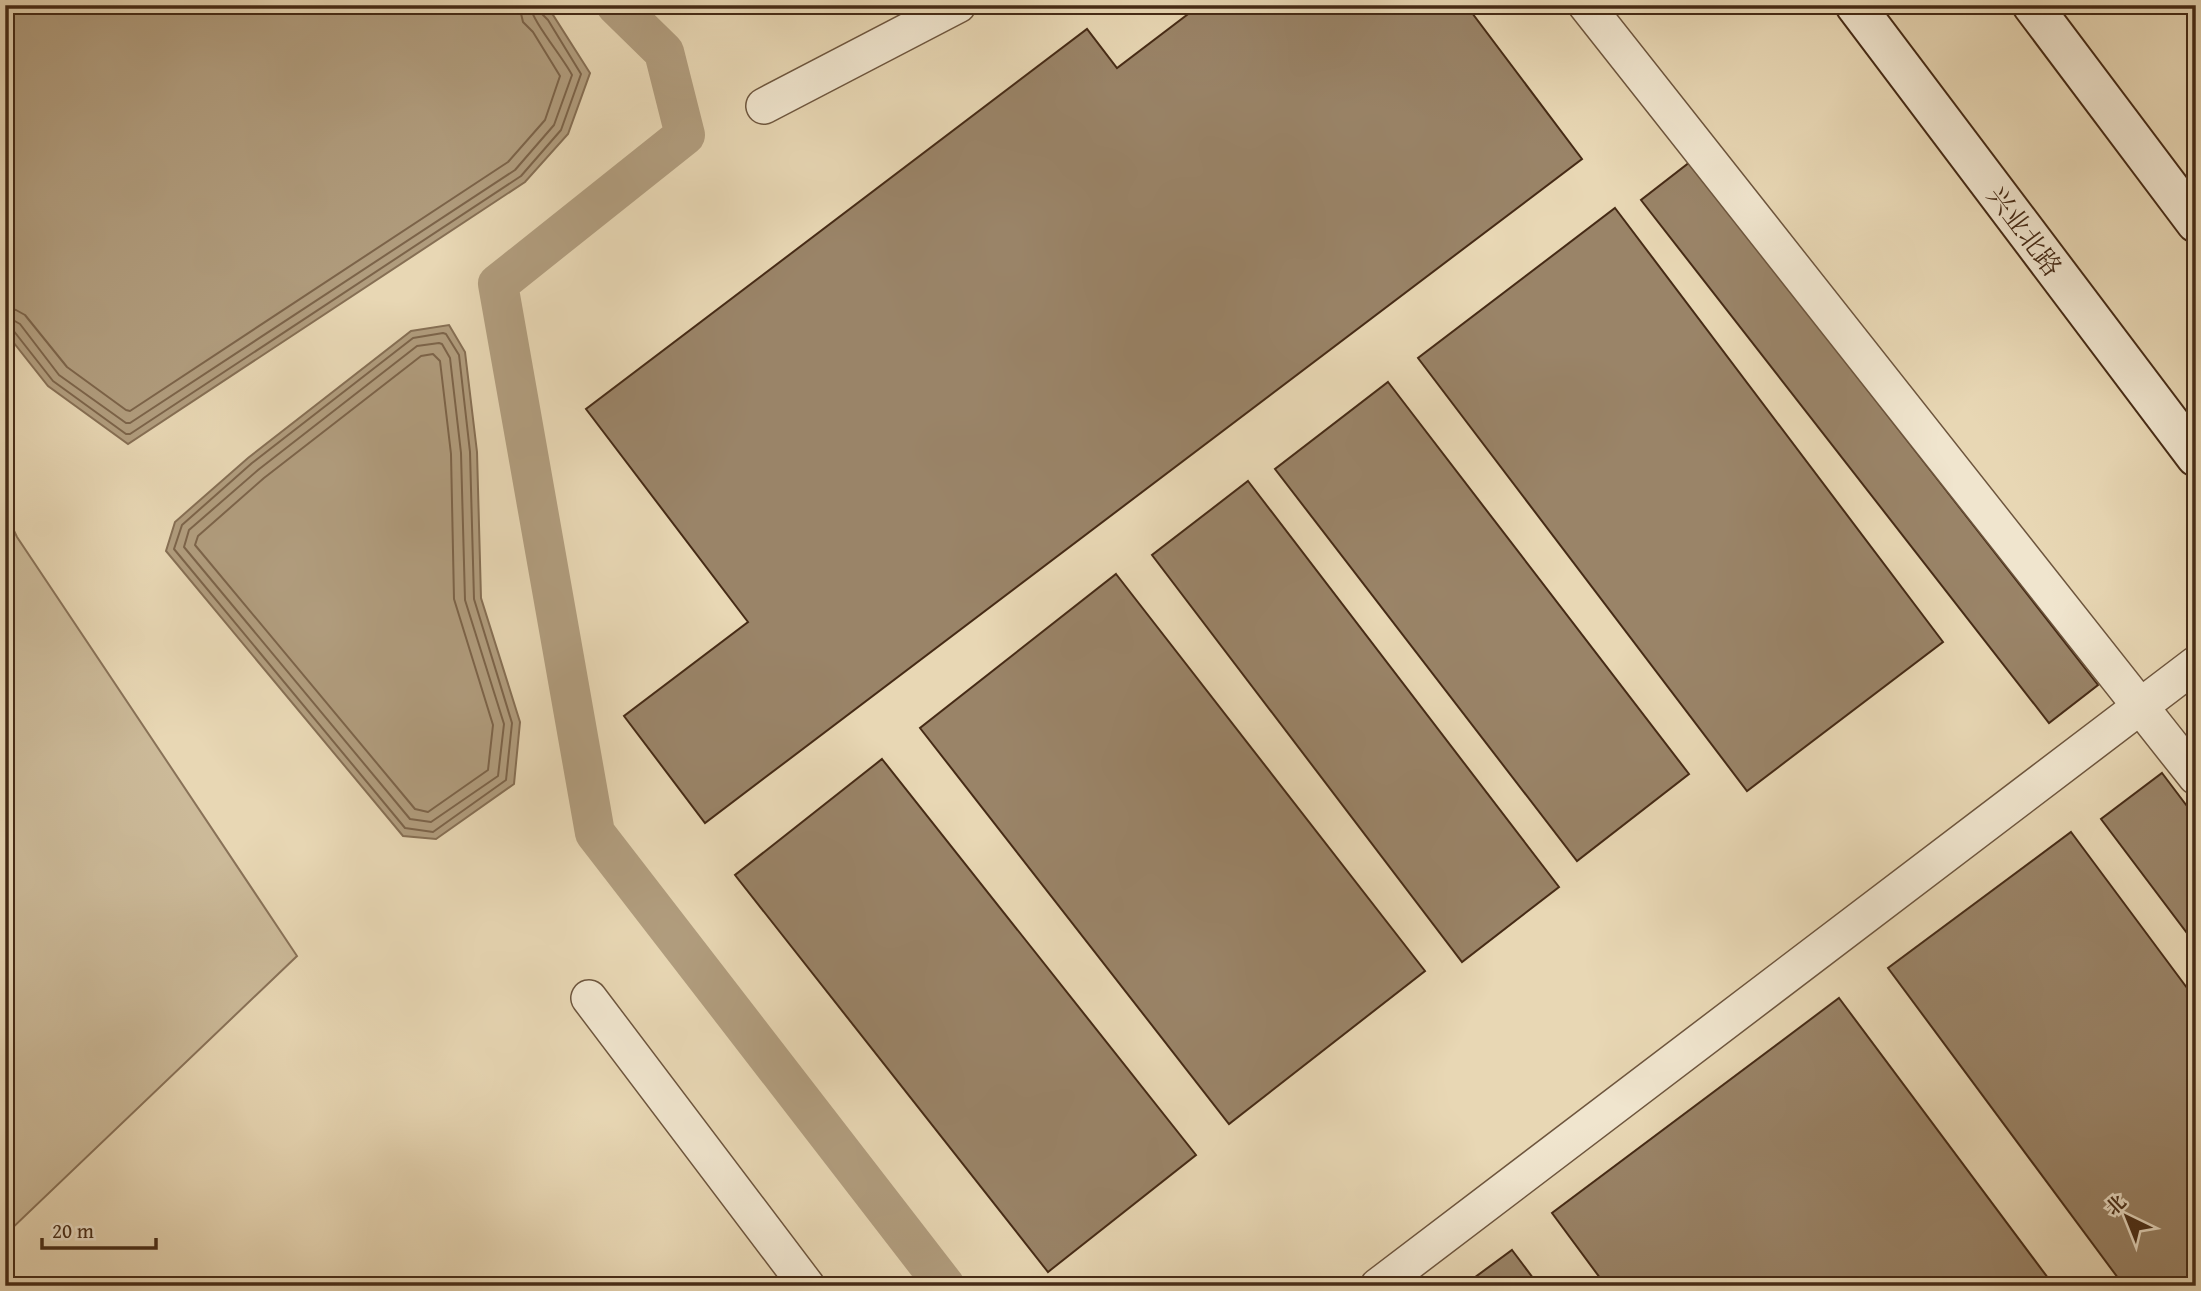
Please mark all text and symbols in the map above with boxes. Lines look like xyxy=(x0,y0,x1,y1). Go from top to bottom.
street label: 兴业北路 xyxy=(1978,178,2072,284)
north arrow xyxy=(2092,1182,2162,1252)
text: 北 xyxy=(2099,1188,2132,1221)
scale bar xyxy=(42,1207,156,1251)
text: 20 m xyxy=(52,1215,94,1246)

